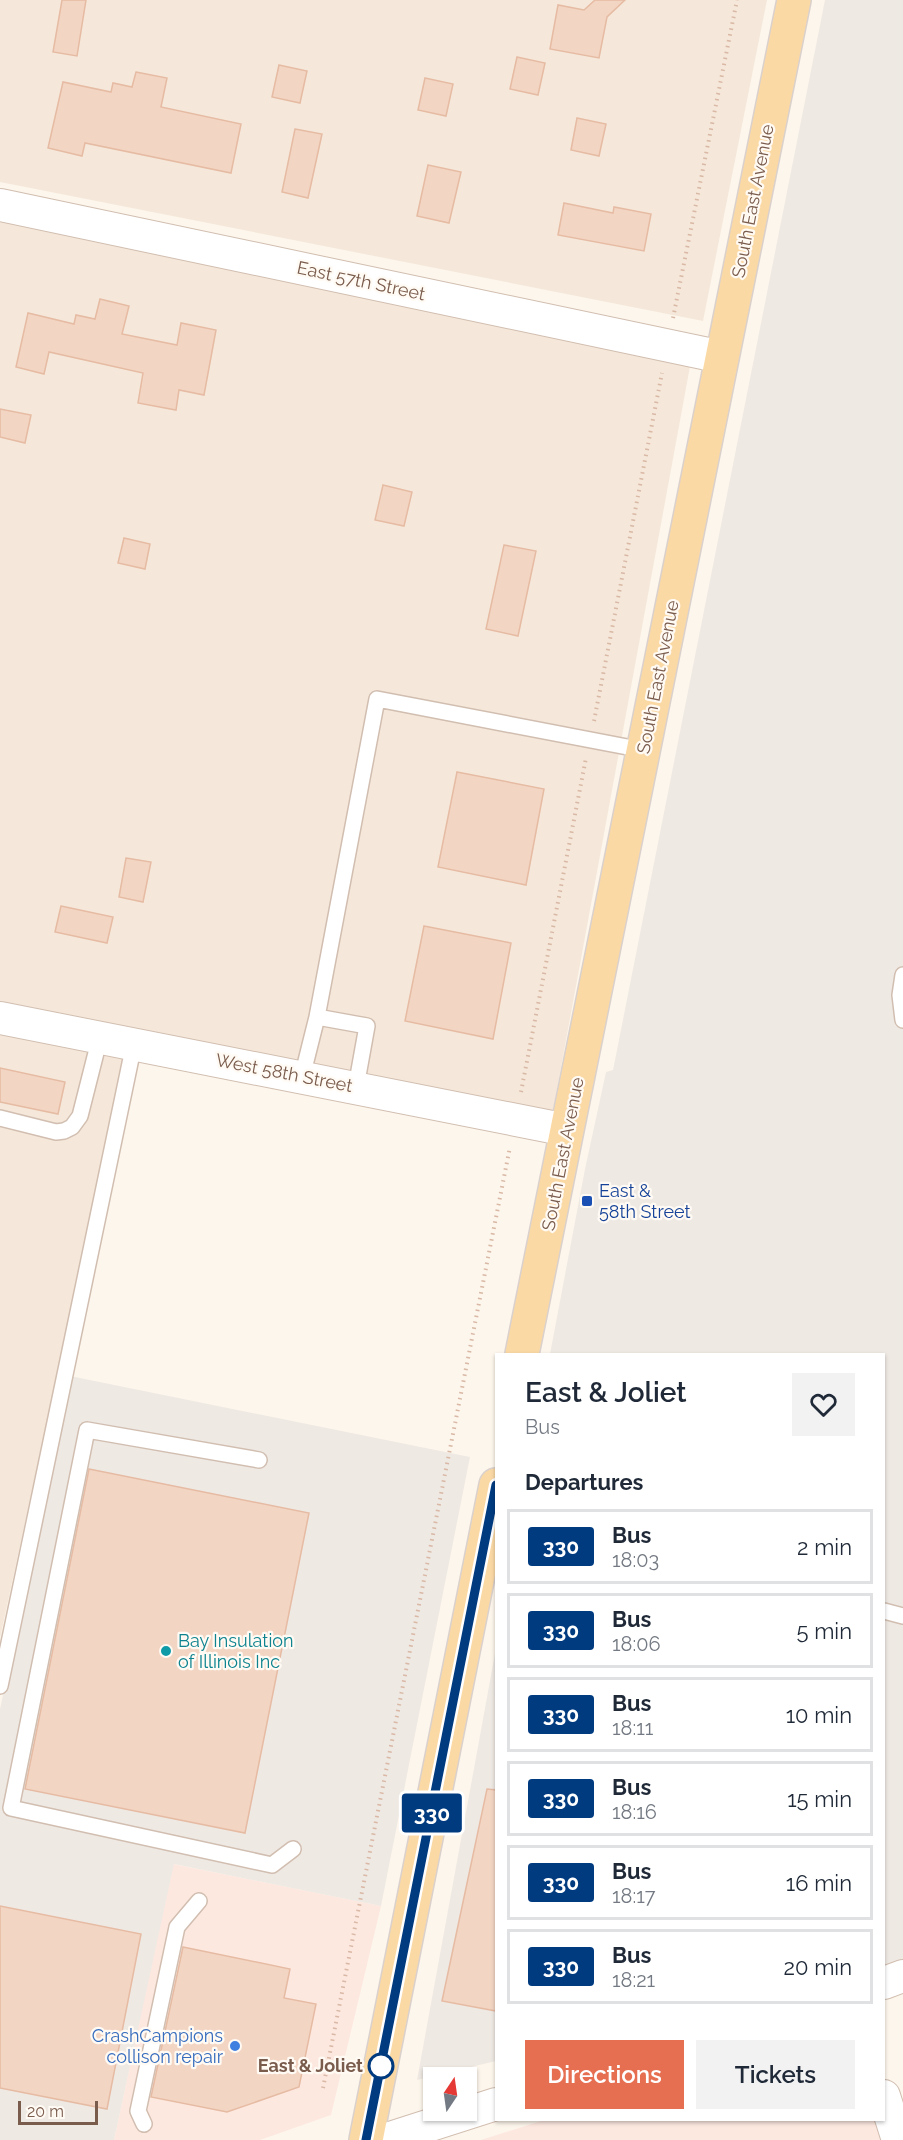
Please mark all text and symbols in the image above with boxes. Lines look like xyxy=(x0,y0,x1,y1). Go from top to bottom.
street label: South East Avenue xyxy=(727,122,778,280)
street label: East 57th Street xyxy=(295,257,427,304)
street label: South East Avenue xyxy=(632,598,683,756)
street label: West 58th Street xyxy=(214,1049,354,1096)
street label: South East Avenue xyxy=(537,1075,588,1233)
place label: East & 58th Street xyxy=(599,1180,691,1222)
marker: East & 58th Street xyxy=(580,1194,594,1208)
button: heart xyxy=(792,1373,855,1436)
text: East & Joliet xyxy=(525,1376,687,1409)
text: Bus xyxy=(525,1415,560,1439)
text: Departures xyxy=(525,1469,643,1495)
text: Bus xyxy=(612,1522,651,1548)
text: 330 xyxy=(543,1534,579,1559)
text: 2 min xyxy=(797,1534,852,1560)
text: 18:03 xyxy=(612,1548,659,1572)
text: Bus xyxy=(612,1606,651,1632)
text: 330 xyxy=(543,1618,579,1643)
text: 5 min xyxy=(797,1618,852,1644)
place label: Bay Insulation of Illinois Inc xyxy=(178,1630,294,1672)
text: 18:06 xyxy=(612,1632,660,1656)
marker: Bay Insulation of Illinois Inc xyxy=(159,1644,173,1658)
text: Bus xyxy=(612,1690,651,1716)
text: 330 xyxy=(543,1702,579,1727)
text: 10 min xyxy=(786,1702,852,1728)
text: 18:11 xyxy=(612,1716,653,1740)
text: Bus xyxy=(612,1774,651,1800)
text: 330 xyxy=(543,1786,579,1811)
text: 15 min xyxy=(787,1786,852,1812)
line badge: 330 xyxy=(398,1794,466,1832)
text: 18:16 xyxy=(612,1800,657,1824)
text: 330 xyxy=(414,1801,450,1826)
text: Bus xyxy=(612,1858,651,1884)
text: 330 xyxy=(543,1870,579,1895)
text: 16 min xyxy=(786,1870,852,1896)
text: 18:17 xyxy=(612,1884,655,1908)
text: Bus xyxy=(612,1942,651,1968)
text: 330 xyxy=(543,1954,579,1979)
text: 20 min xyxy=(784,1954,852,1980)
text: 18:21 xyxy=(612,1968,655,1992)
place label: CrashCampions collison repair xyxy=(92,2025,224,2067)
marker: CrashCampions collison repair xyxy=(228,2039,242,2053)
button: Directions xyxy=(525,2040,684,2109)
button: Tickets xyxy=(696,2040,855,2109)
marker: East & Joliet xyxy=(368,2053,394,2079)
place label: East & Joliet xyxy=(258,2055,363,2076)
north arrow xyxy=(423,2067,477,2121)
map controls xyxy=(423,2067,477,2121)
scale bar xyxy=(18,2098,98,2126)
text: 20 m xyxy=(27,2102,64,2121)

